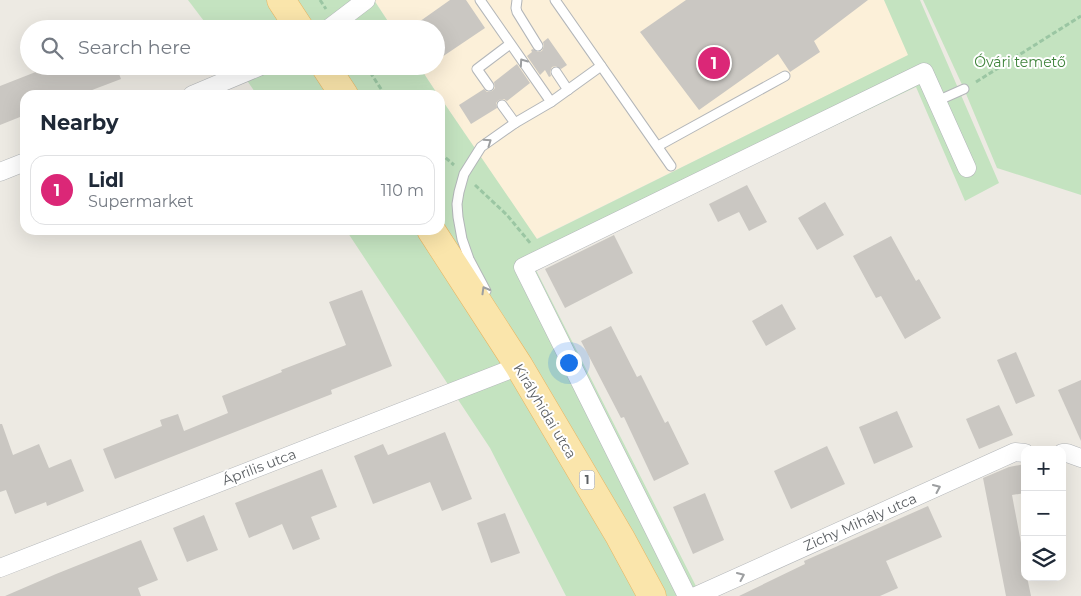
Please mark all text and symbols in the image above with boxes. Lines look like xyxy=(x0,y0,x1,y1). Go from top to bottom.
search box xyxy=(20,20,445,75)
icon: search xyxy=(38,34,66,62)
text: Search here xyxy=(78,36,191,59)
pin: 1 xyxy=(698,44,730,82)
park label: Óvári temető xyxy=(974,53,1066,71)
one-way arrow xyxy=(520,58,529,68)
text: Nearby xyxy=(40,110,119,135)
one-way arrow xyxy=(482,139,492,148)
text: Lidl xyxy=(88,169,124,192)
text: 1 xyxy=(54,181,60,200)
text: 110 m xyxy=(381,181,424,200)
text: Supermarket xyxy=(88,192,194,211)
one-way arrow xyxy=(482,286,492,295)
your location xyxy=(556,350,582,376)
street label: Királyhidai utca xyxy=(510,360,580,462)
street label: Április utca xyxy=(219,445,299,489)
map controls xyxy=(1021,446,1066,581)
button: + xyxy=(1021,446,1066,491)
road number: 1 xyxy=(580,470,594,490)
one-way arrow xyxy=(932,483,941,494)
street label: Zichy Mihály utca xyxy=(801,489,919,555)
button: − xyxy=(1021,491,1066,536)
button: layers xyxy=(1021,536,1066,581)
one-way arrow xyxy=(736,572,745,582)

